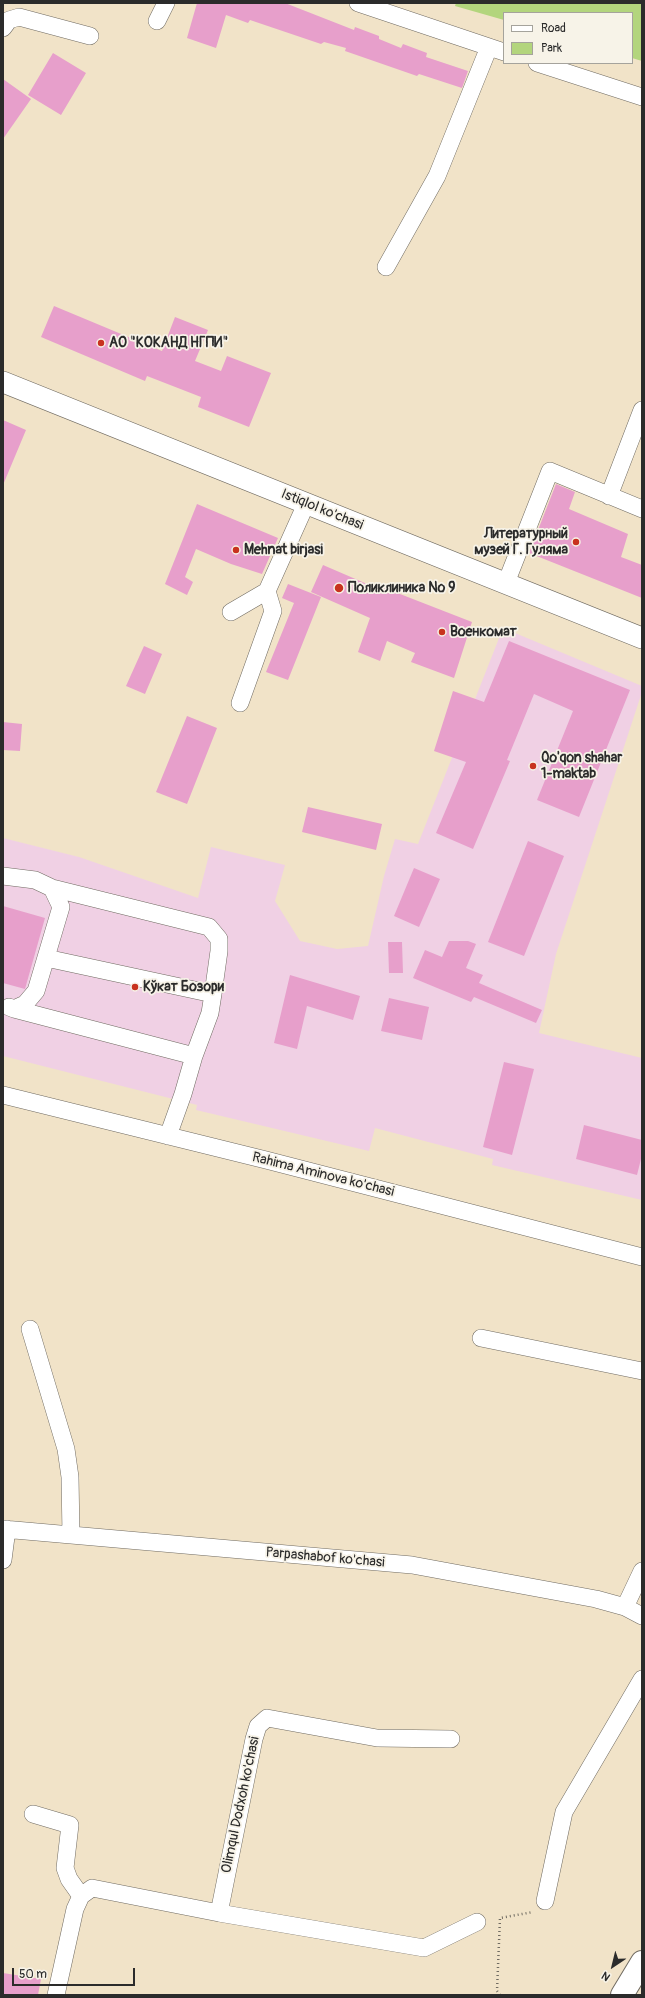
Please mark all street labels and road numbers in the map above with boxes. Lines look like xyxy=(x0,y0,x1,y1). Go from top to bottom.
street label: Istiqlol ko'chasi xyxy=(278,486,366,534)
street label: Rahima Aminova ko'chasi xyxy=(250,1149,396,1201)
street label: Parpashabof ko'chasi xyxy=(265,1544,385,1572)
street label: Olimqul Dodxoh ko'chasi xyxy=(218,1735,264,1875)

